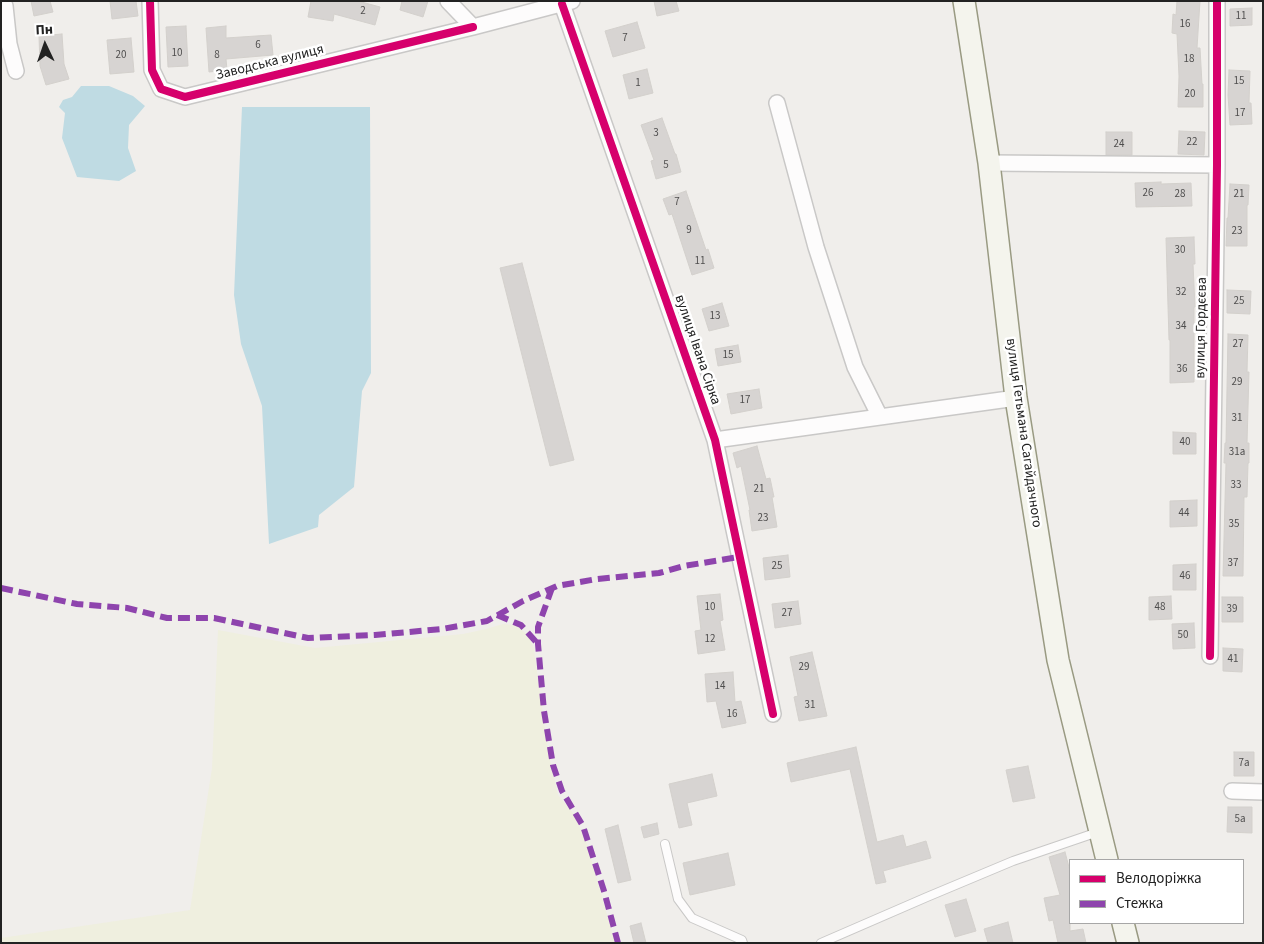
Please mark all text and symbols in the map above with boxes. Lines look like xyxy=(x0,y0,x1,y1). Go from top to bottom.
house number: 2 xyxy=(360,5,366,19)
house number: 11 xyxy=(1236,10,1246,24)
house number: 16 xyxy=(1180,18,1190,32)
north arrow xyxy=(20,20,70,70)
text: Пн xyxy=(35,20,53,40)
house number: 7 xyxy=(622,32,628,46)
house number: 6 xyxy=(255,39,261,53)
street label: Заводська вулиця xyxy=(214,41,326,85)
house number: 10 xyxy=(172,47,182,61)
house number: 20 xyxy=(116,49,126,63)
house number: 8 xyxy=(214,49,220,63)
house number: 18 xyxy=(1184,53,1194,67)
house number: 15 xyxy=(1234,75,1244,89)
house number: 1 xyxy=(635,77,641,91)
house number: 20 xyxy=(1185,88,1195,102)
house number: 17 xyxy=(1235,107,1245,121)
house number: 3 xyxy=(653,127,659,141)
house number: 22 xyxy=(1187,136,1197,150)
house number: 24 xyxy=(1114,138,1124,152)
house number: 5 xyxy=(663,159,669,173)
house number: 26 xyxy=(1143,187,1153,201)
house number: 28 xyxy=(1175,188,1185,202)
house number: 21 xyxy=(1234,188,1244,202)
house number: 7 xyxy=(674,196,680,210)
house number: 9 xyxy=(686,224,692,238)
house number: 23 xyxy=(1232,225,1242,239)
house number: 30 xyxy=(1175,244,1185,258)
house number: 11 xyxy=(695,255,705,269)
street label: вулиця Гордєєва xyxy=(1193,277,1211,379)
house number: 32 xyxy=(1176,286,1186,300)
street label: вулиця Івана Сірка xyxy=(670,293,724,407)
house number: 25 xyxy=(1234,295,1244,309)
house number: 13 xyxy=(710,310,720,324)
house number: 34 xyxy=(1176,320,1186,334)
street label: вулиця Гетьмана Сагайдачного xyxy=(1001,337,1045,529)
house number: 27 xyxy=(1233,338,1243,352)
house number: 15 xyxy=(723,349,733,363)
house number: 36 xyxy=(1177,363,1187,377)
house number: 29 xyxy=(1232,376,1242,390)
house number: 17 xyxy=(740,394,750,408)
house number: 31 xyxy=(1232,412,1242,426)
house number: 40 xyxy=(1180,436,1190,450)
house number: 31а xyxy=(1229,446,1245,460)
house number: 33 xyxy=(1231,479,1241,493)
house number: 21 xyxy=(754,483,764,497)
house number: 44 xyxy=(1179,507,1189,521)
house number: 23 xyxy=(758,512,768,526)
house number: 35 xyxy=(1229,518,1239,532)
house number: 37 xyxy=(1228,557,1238,571)
house number: 25 xyxy=(772,560,782,574)
house number: 46 xyxy=(1180,570,1190,584)
house number: 10 xyxy=(705,601,715,615)
house number: 48 xyxy=(1155,601,1165,615)
house number: 39 xyxy=(1227,603,1237,617)
house number: 27 xyxy=(782,607,792,621)
house number: 50 xyxy=(1178,629,1188,643)
house number: 12 xyxy=(705,633,715,647)
house number: 41 xyxy=(1228,653,1238,667)
house number: 29 xyxy=(799,661,809,675)
house number: 14 xyxy=(715,680,725,694)
house number: 31 xyxy=(805,699,815,713)
house number: 16 xyxy=(727,708,737,722)
house number: 7а xyxy=(1238,757,1250,771)
house number: 5а xyxy=(1234,813,1246,827)
legend xyxy=(1069,859,1244,924)
text: Велодоріжка xyxy=(1116,868,1202,889)
text: Стежка xyxy=(1116,893,1163,914)

